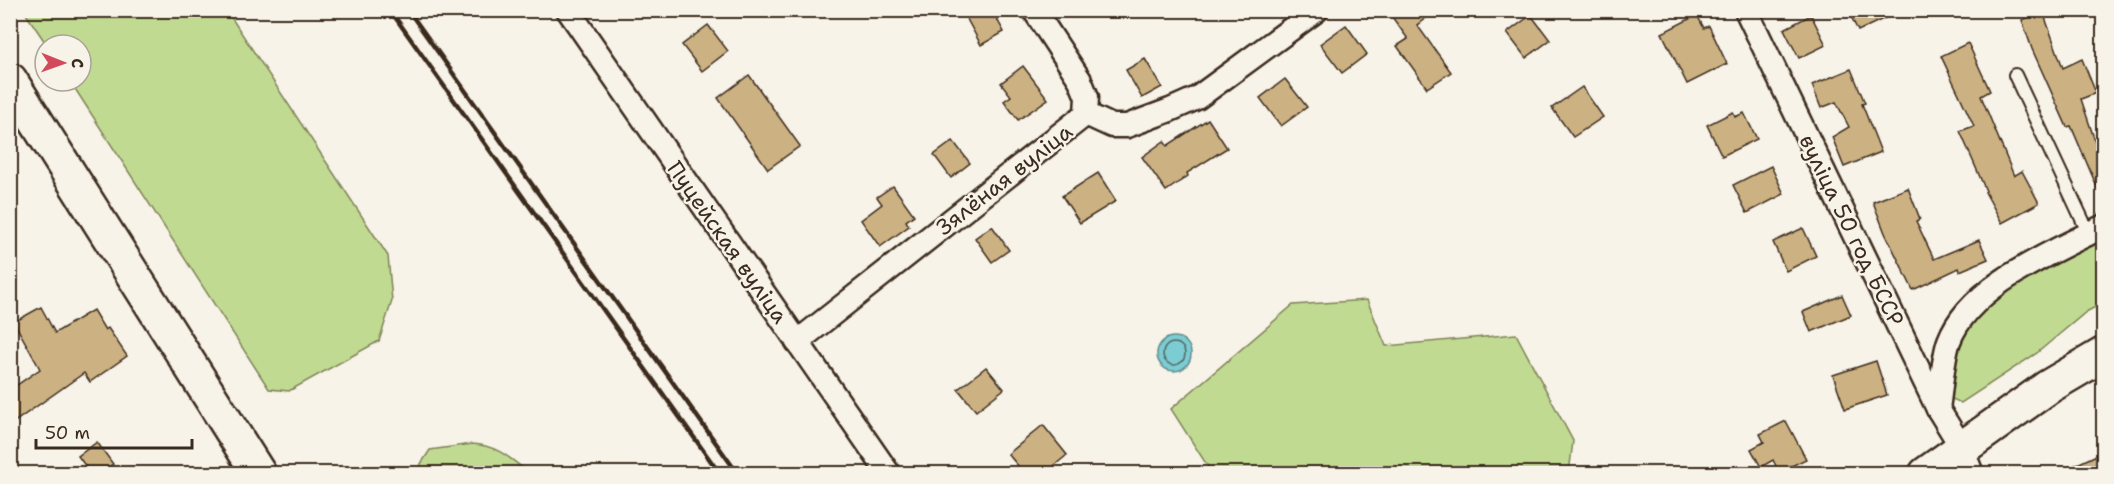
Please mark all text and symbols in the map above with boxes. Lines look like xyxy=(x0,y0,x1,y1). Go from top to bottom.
north arrow xyxy=(33,33,93,93)
text: С xyxy=(67,58,88,69)
street label: Зялёная вуліца xyxy=(930,117,1079,242)
street label: вуліца 50 год БССР xyxy=(1793,130,1911,331)
street label: Пуцейская вуліца xyxy=(661,155,795,330)
scale bar xyxy=(36,412,192,450)
text: 50 m xyxy=(45,421,90,445)

